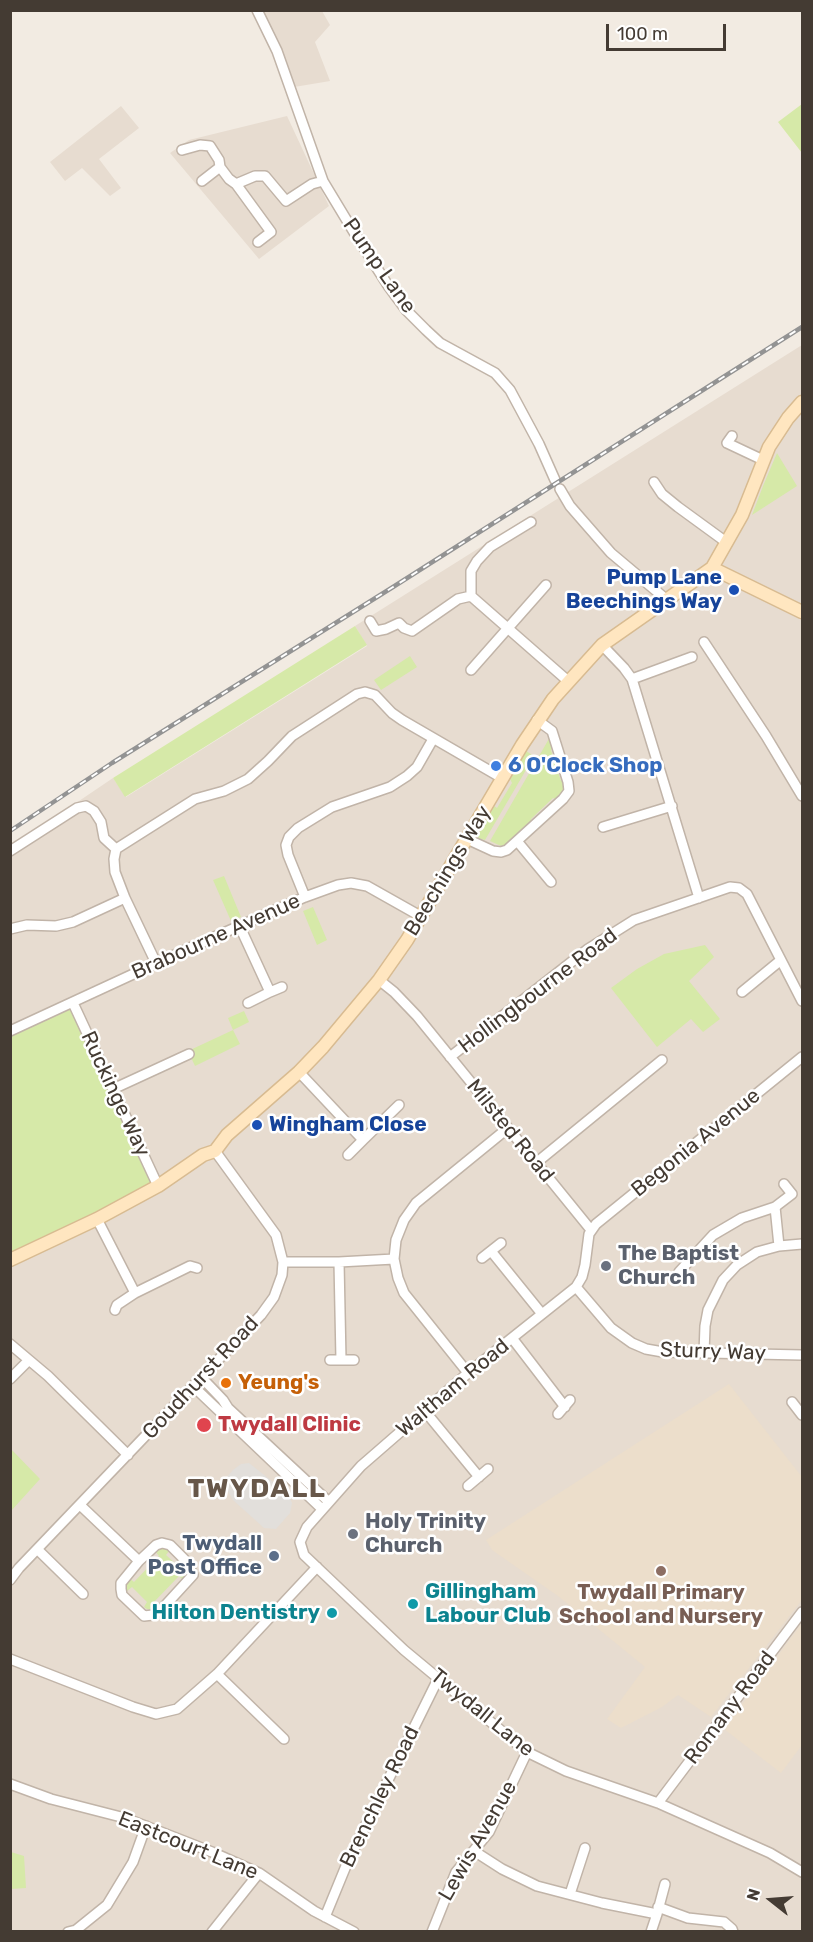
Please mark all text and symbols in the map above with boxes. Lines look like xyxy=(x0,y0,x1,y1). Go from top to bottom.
scale bar xyxy=(609,12,729,50)
text: 100 m xyxy=(617,23,668,45)
street label: Pump Lane xyxy=(337,214,421,318)
place label: Pump Lane Beechings Way xyxy=(566,565,722,615)
marker: Pump Lane Beechings Way xyxy=(727,583,741,597)
place label: 6 O'Clock Shop xyxy=(508,753,663,779)
marker: 6 O'Clock Shop xyxy=(489,759,503,773)
street label: Beechings Way xyxy=(399,801,497,941)
street label: Brabourne Avenue xyxy=(128,889,304,985)
street label: Hollingbourne Road xyxy=(454,923,622,1059)
street label: Ruckinge Way xyxy=(75,1027,155,1161)
street label: Milsted Road xyxy=(461,1075,559,1187)
street label: Begonia Avenue xyxy=(626,1083,766,1203)
place label: Wingham Close xyxy=(269,1112,427,1138)
marker: Wingham Close xyxy=(250,1118,264,1132)
place label: The Baptist Church xyxy=(618,1241,739,1291)
marker: The Baptist Church xyxy=(599,1259,613,1273)
street label: Goudhurst Road xyxy=(138,1311,264,1445)
street label: Waltham Road xyxy=(392,1334,514,1442)
street label: Sturry Way xyxy=(660,1338,766,1366)
place label: Yeung's xyxy=(238,1370,319,1396)
marker: Yeung's xyxy=(219,1376,233,1390)
place label: Twydall Clinic xyxy=(218,1412,361,1438)
marker: Twydall Clinic xyxy=(195,1416,213,1434)
district label: TWYDALL xyxy=(188,1473,326,1505)
place label: Holy Trinity Church xyxy=(365,1509,486,1559)
marker: Holy Trinity Church xyxy=(346,1527,360,1541)
place label: Twydall Post Office xyxy=(148,1531,262,1581)
marker: Twydall Post Office xyxy=(267,1549,281,1563)
marker: Twydall Primary School and Nursery xyxy=(654,1564,668,1578)
place label: Gillingham Labour Club xyxy=(425,1579,551,1629)
place label: Twydall Primary School and Nursery xyxy=(559,1580,763,1630)
marker: Gillingham Labour Club xyxy=(406,1597,420,1611)
place label: Hilton Dentistry xyxy=(152,1600,320,1626)
marker: Hilton Dentistry xyxy=(325,1606,339,1620)
street label: Romany Road xyxy=(679,1647,781,1769)
street label: Twydall Lane xyxy=(425,1664,539,1762)
street label: Brenchley Road xyxy=(335,1722,425,1872)
street label: Lewis Avenue xyxy=(433,1777,523,1905)
street label: Eastcourt Lane xyxy=(114,1806,262,1886)
north arrow xyxy=(741,1870,801,1930)
text: N xyxy=(743,1886,764,1903)

